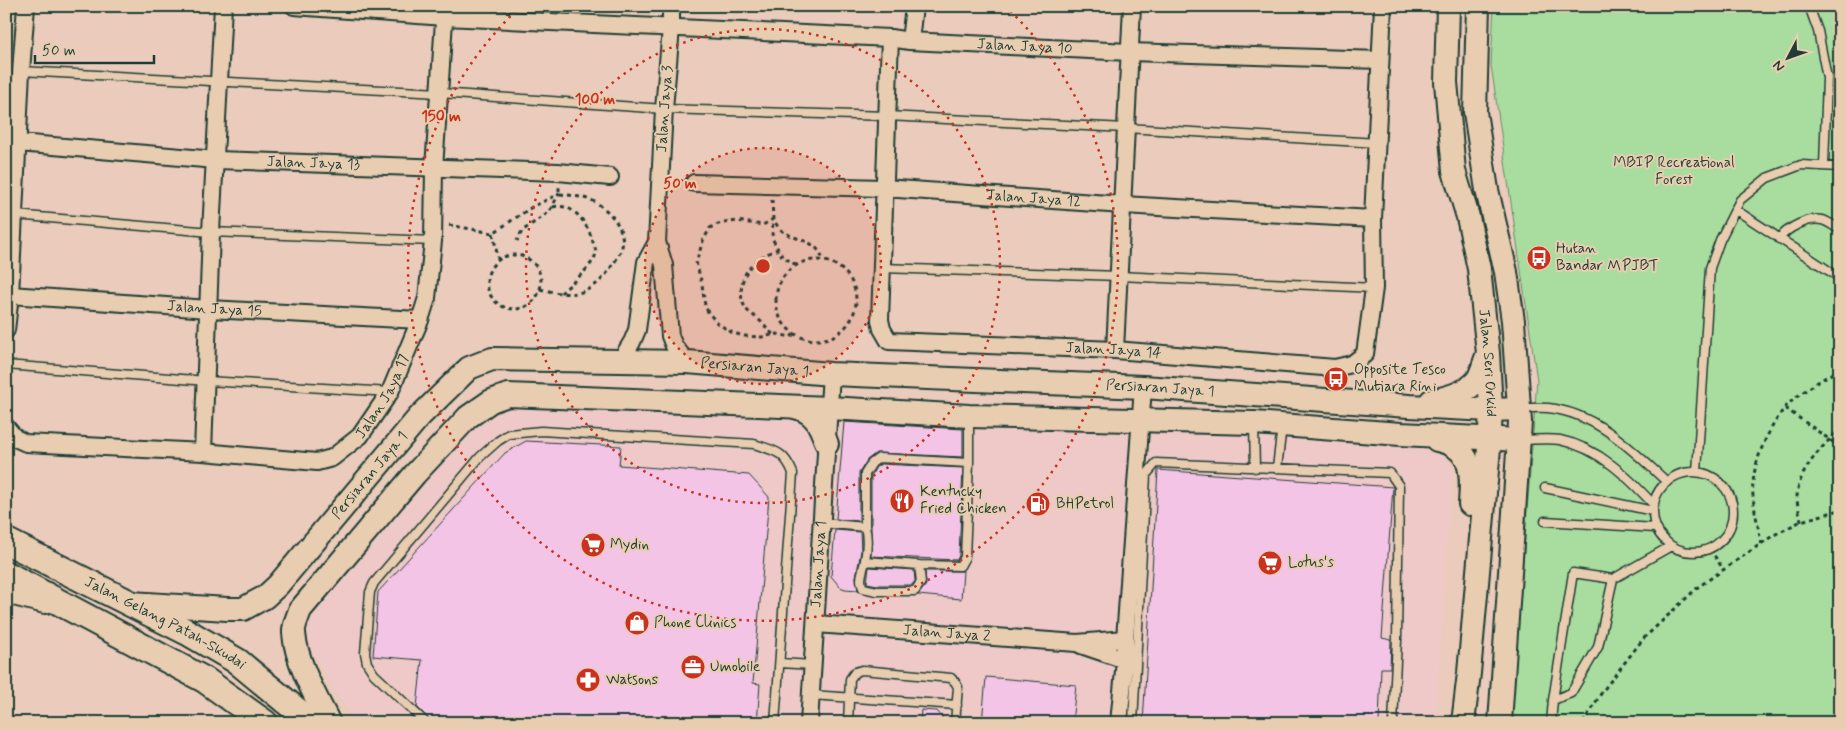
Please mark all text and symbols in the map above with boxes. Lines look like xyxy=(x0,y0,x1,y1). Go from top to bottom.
scale bar xyxy=(35,32,154,64)
north arrow xyxy=(1764,32,1814,82)
street label: Jalan Jaya 10 xyxy=(976,34,1073,59)
text: 50 m xyxy=(42,41,76,61)
text: N xyxy=(1769,56,1789,75)
street label: Jalan Jaya 3 xyxy=(652,65,678,153)
text: 100 m xyxy=(575,90,615,110)
text: 150 m xyxy=(421,107,461,127)
street label: Jalan Jaya 13 xyxy=(266,152,360,175)
park label: MBIP Recreational Forest xyxy=(1613,153,1735,190)
text: 50 m xyxy=(663,174,697,194)
street label: Jalan Jaya 12 xyxy=(985,185,1082,212)
place label: Hutan Bandar MPJBT xyxy=(1556,239,1659,276)
bus stop icon: Hutan Bandar MPJBT xyxy=(1526,245,1552,271)
centre of rings xyxy=(754,257,772,275)
street label: Jalan Jaya 15 xyxy=(166,296,262,322)
street label: Jalan Seri Orkid xyxy=(1473,308,1501,417)
street label: Jalan Jaya 14 xyxy=(1065,338,1162,364)
street label: Jalan Jaya 17 xyxy=(351,351,415,443)
street label: Persiaran Jaya 1 xyxy=(700,353,810,382)
place label: Opposite Tesco Mutiara Rini xyxy=(1354,360,1446,397)
bus stop icon: Opposite Tesco Mutiara Rini xyxy=(1323,366,1349,392)
street label: Persiaran Jaya 1 xyxy=(1105,375,1215,402)
street label: Persiaran Jaya 1 xyxy=(327,427,413,523)
place label: Kentucky Fried Chicken xyxy=(920,482,1007,519)
restaurant icon: Kentucky Fried Chicken xyxy=(889,488,915,514)
fuel station icon: BHPetrol xyxy=(1025,491,1051,517)
place label: BHPetrol xyxy=(1056,494,1114,514)
street label: Jalan Jaya 1 xyxy=(806,520,832,608)
supermarket icon: Mydin xyxy=(580,532,606,558)
place label: Mydin xyxy=(610,535,649,555)
supermarket icon: Lotus's xyxy=(1257,550,1283,576)
place label: Lotus's xyxy=(1288,553,1334,573)
street label: Jalan Gelang Patah-Skudai xyxy=(81,572,250,674)
shop icon: Phone Clinics xyxy=(624,610,650,636)
place label: Phone Clinics xyxy=(654,613,737,633)
street label: Jalan Jaya 2 xyxy=(902,620,991,647)
office icon: Umobile xyxy=(680,654,706,680)
place label: Umobile xyxy=(710,657,760,677)
pharmacy icon: Watsons xyxy=(575,667,601,693)
place label: Watsons xyxy=(606,670,659,690)

